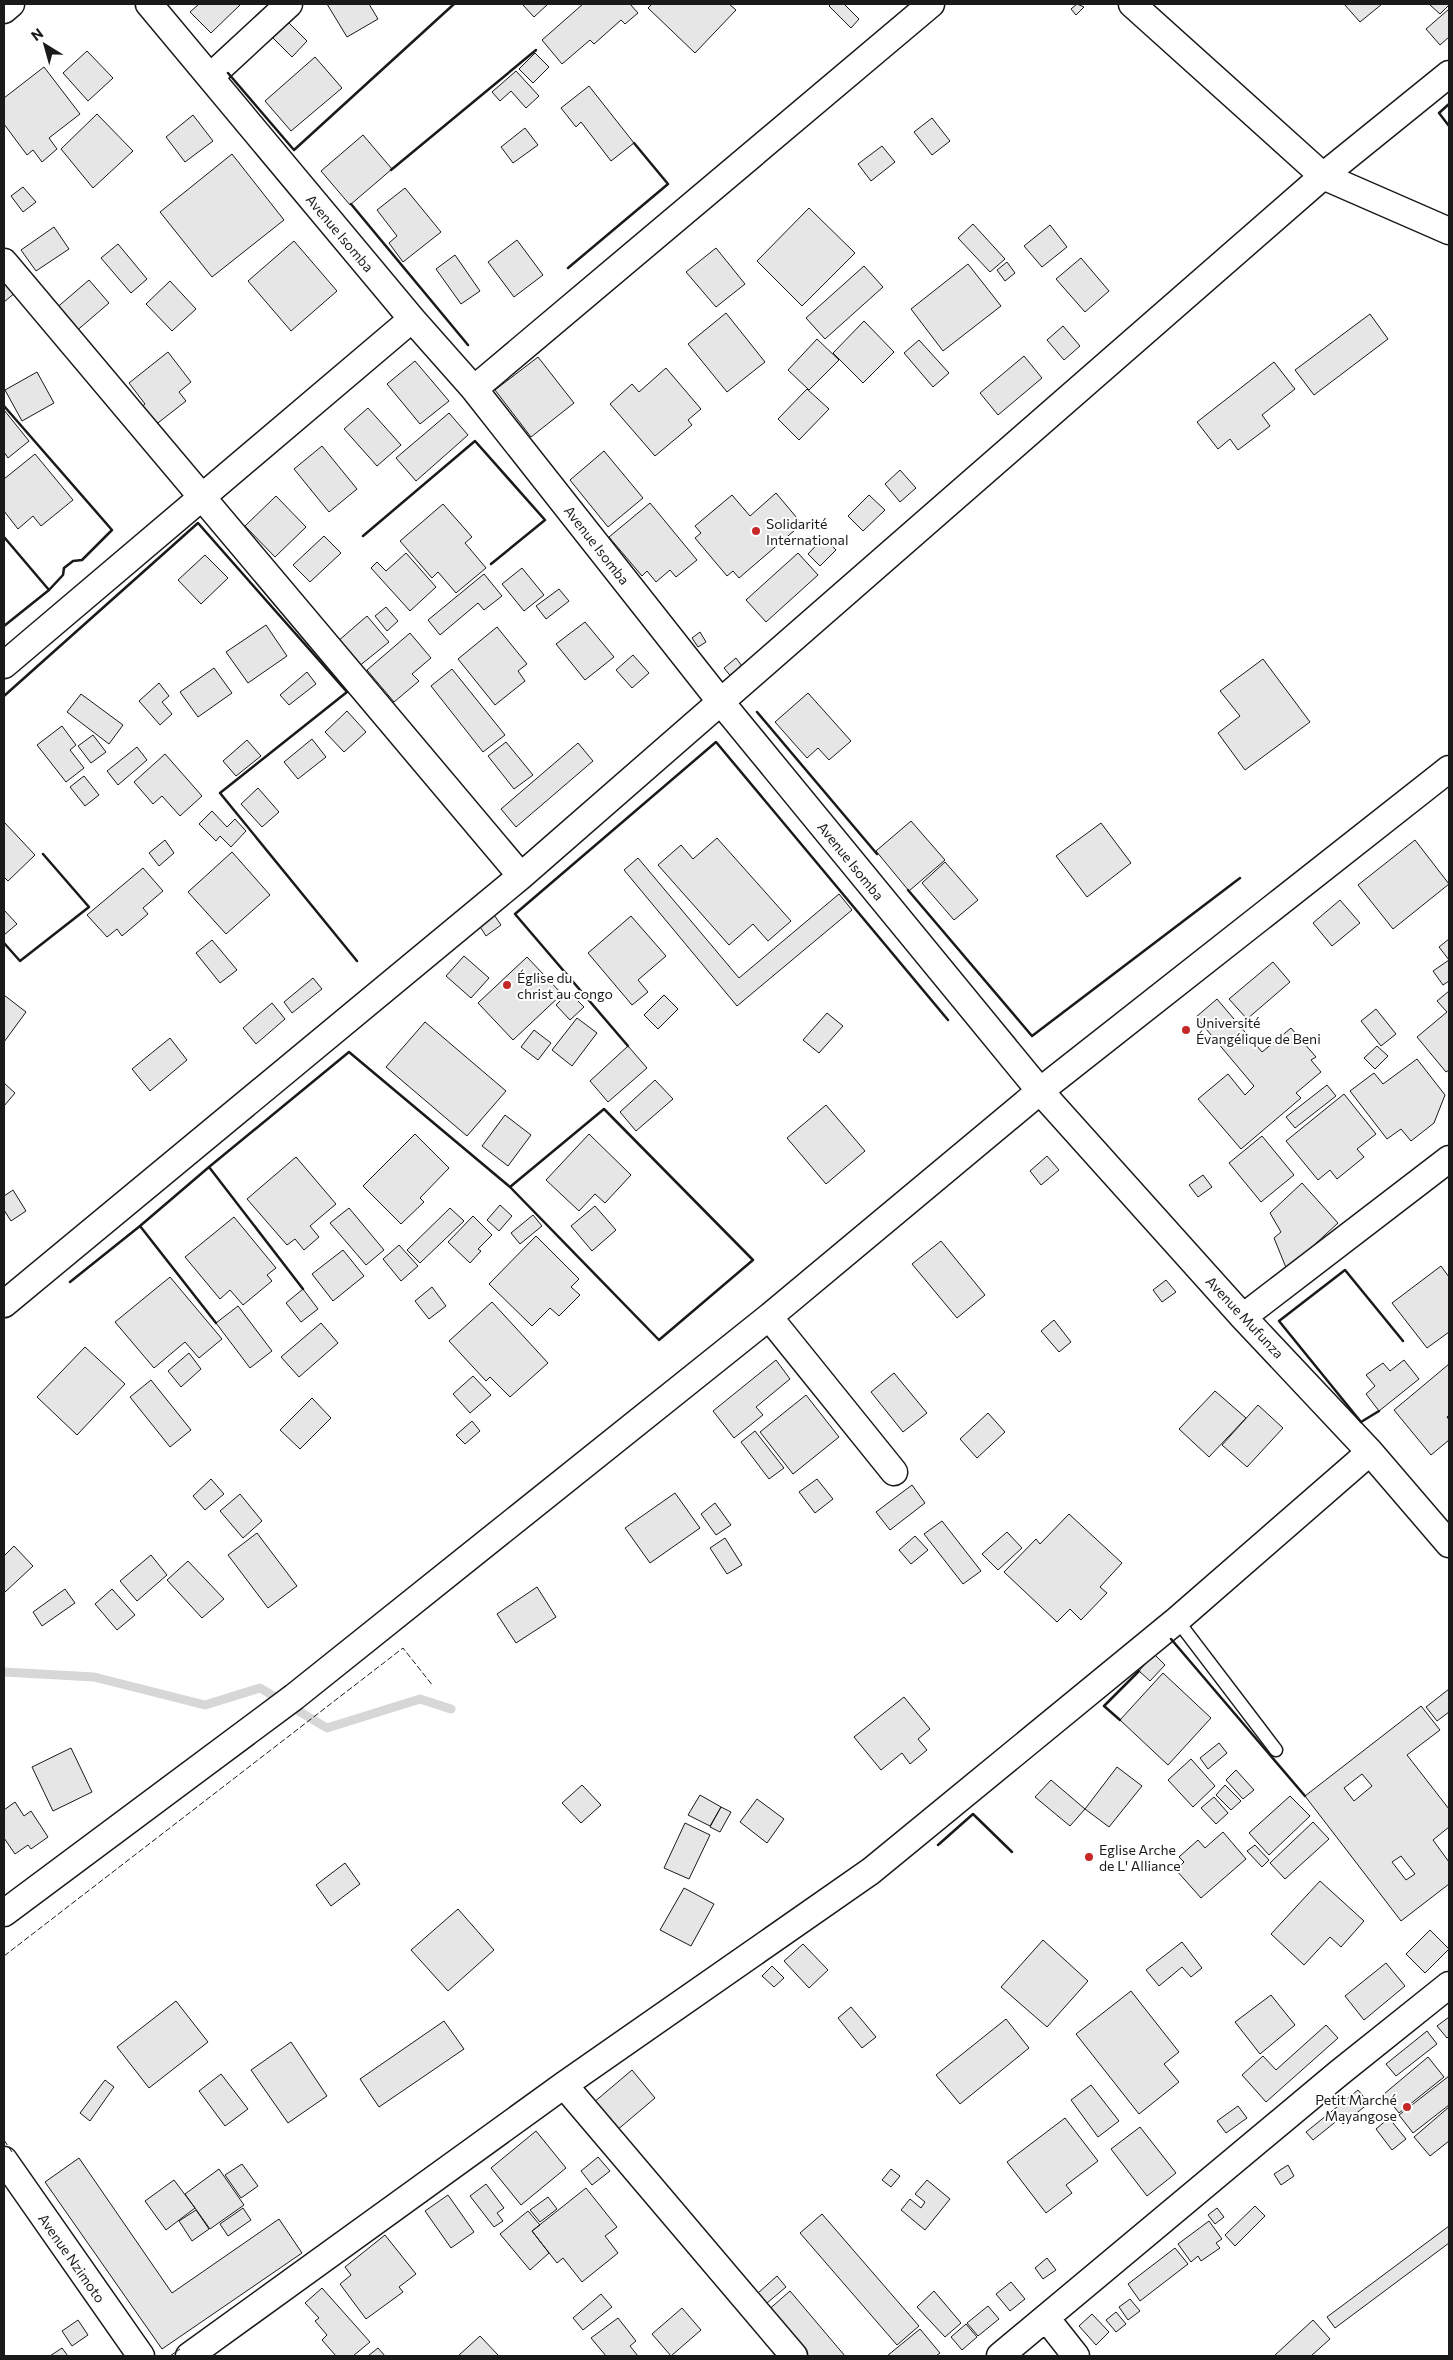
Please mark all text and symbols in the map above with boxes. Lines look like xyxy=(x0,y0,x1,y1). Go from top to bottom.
north arrow xyxy=(20,20,70,70)
text: N xyxy=(28,24,46,44)
street label: Avenue Isomba xyxy=(303,191,377,275)
street label: Avenue Isomba xyxy=(561,502,633,588)
place label: Solidarité International xyxy=(766,515,849,548)
marker: Solidarité International xyxy=(750,525,762,537)
street label: Avenue Isomba xyxy=(814,818,888,904)
place label: Église du christ au congo xyxy=(517,969,613,1002)
marker: Église du christ au congo xyxy=(501,979,513,991)
place label: Université Évangélique de Beni xyxy=(1196,1014,1321,1047)
marker: Université Évangélique de Beni xyxy=(1180,1024,1192,1036)
street label: Avenue Mufunza xyxy=(1203,1272,1287,1362)
place label: Eglise Arche de L' Alliance xyxy=(1099,1841,1181,1874)
marker: Eglise Arche de L' Alliance xyxy=(1083,1851,1095,1863)
place label: Petit Marché Mayangose xyxy=(1315,2091,1397,2124)
marker: Petit Marché Mayangose xyxy=(1401,2101,1413,2113)
street label: Avenue Nzimoto xyxy=(35,2210,109,2306)

